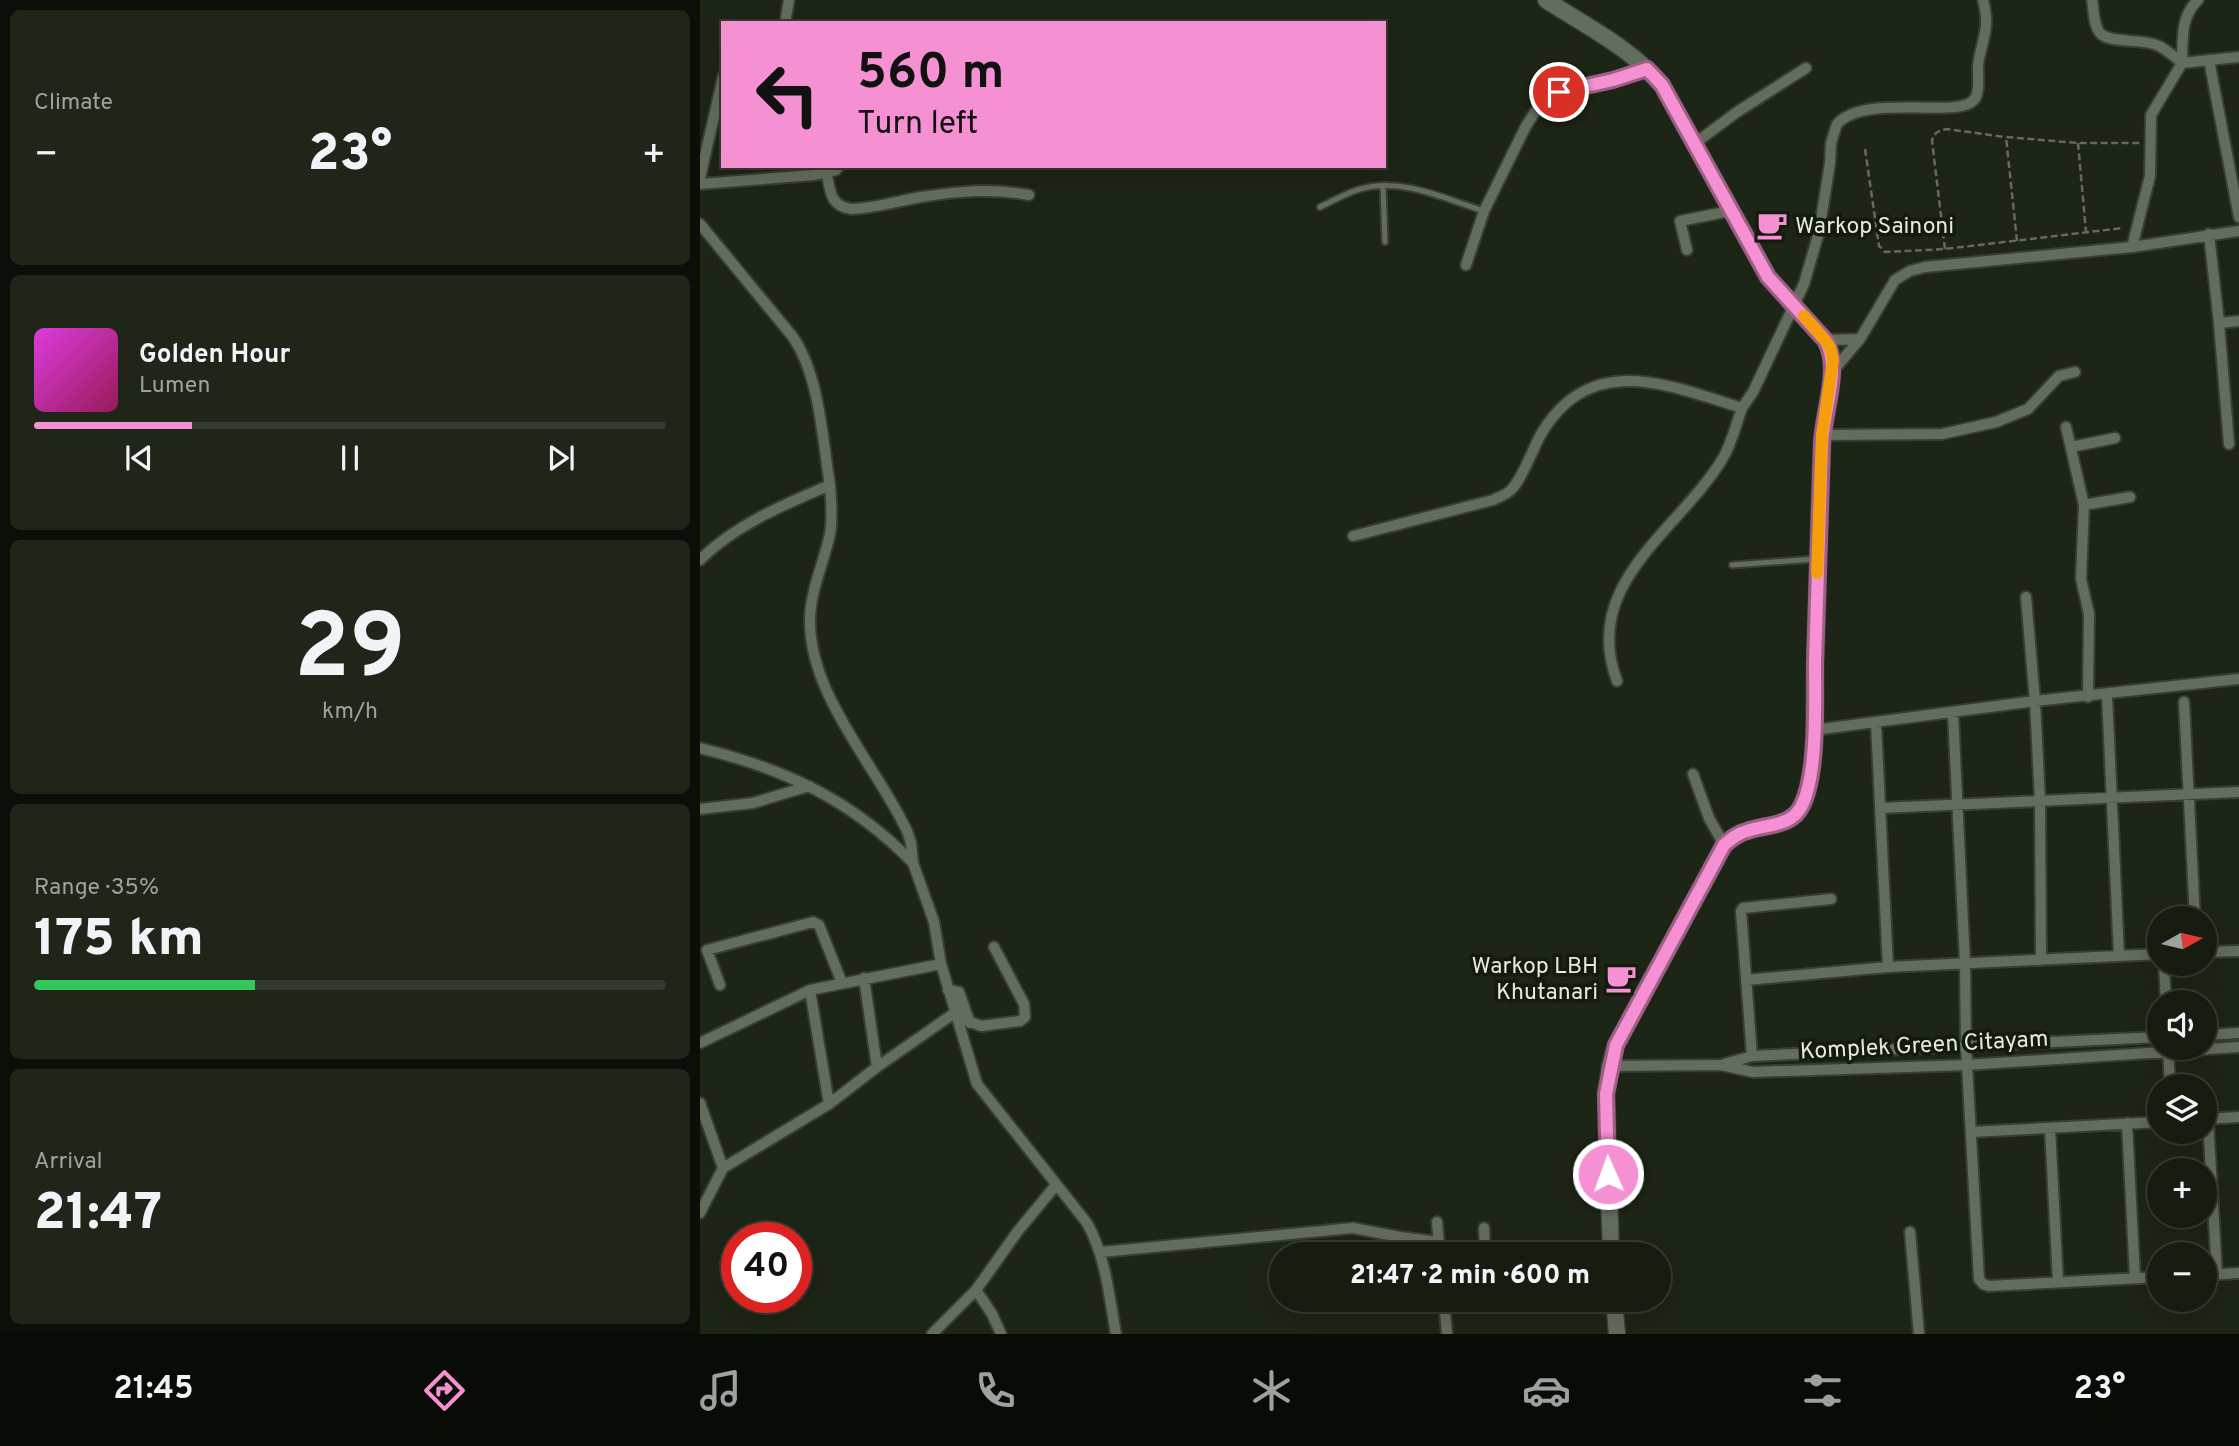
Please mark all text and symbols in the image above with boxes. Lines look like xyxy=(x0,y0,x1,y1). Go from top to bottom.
text: 560 m xyxy=(857,44,1004,106)
icon: left xyxy=(742,49,833,140)
pin xyxy=(1529,62,1589,122)
icon: arrive xyxy=(1540,73,1578,111)
text: Climate xyxy=(34,89,113,118)
text: Turn left xyxy=(857,105,978,145)
text: 23° xyxy=(308,123,392,189)
text: − xyxy=(34,132,59,181)
text: + xyxy=(641,132,666,181)
cafe icon: Warkop Sainoni xyxy=(1755,208,1789,242)
place label: Warkop Sainoni xyxy=(1795,213,1954,242)
text: Golden Hour xyxy=(139,339,290,372)
text: Lumen xyxy=(139,372,210,401)
icon: previous xyxy=(120,439,158,477)
icon: pause xyxy=(331,439,369,477)
icon: next xyxy=(542,439,580,477)
text: 29 xyxy=(294,595,406,710)
text: km/h xyxy=(322,698,378,727)
text: Range · 35% xyxy=(34,874,159,903)
north arrow xyxy=(2147,906,2217,976)
map controls xyxy=(2147,906,2217,1312)
text: 175 km xyxy=(34,908,204,974)
place label: Warkop LBH Khutanari xyxy=(1471,953,1598,1008)
cafe icon: Warkop LBH Khutanari xyxy=(1604,961,1638,995)
button: sound xyxy=(2147,990,2217,1060)
street label: Komplek Green Citayam xyxy=(1799,1026,2049,1067)
button: layers xyxy=(2147,1074,2217,1144)
position arrow xyxy=(1571,1137,1645,1211)
text: Arrival xyxy=(34,1148,103,1177)
button: + xyxy=(2147,1158,2217,1228)
text: 21:47 xyxy=(34,1182,162,1248)
speed limit sign: 40 xyxy=(721,1222,812,1313)
button: − xyxy=(2147,1242,2217,1312)
text: 21:47 · 2 min · 600 m xyxy=(1350,1260,1590,1293)
icon: directions xyxy=(420,1366,469,1415)
icon: music xyxy=(696,1366,745,1415)
icon: phone xyxy=(971,1366,1020,1415)
icon: climate xyxy=(1247,1366,1296,1415)
icon: car xyxy=(1522,1366,1571,1415)
icon: filters xyxy=(1798,1366,1847,1415)
text: 21:45 xyxy=(113,1370,194,1410)
text: 23° xyxy=(2074,1370,2126,1410)

